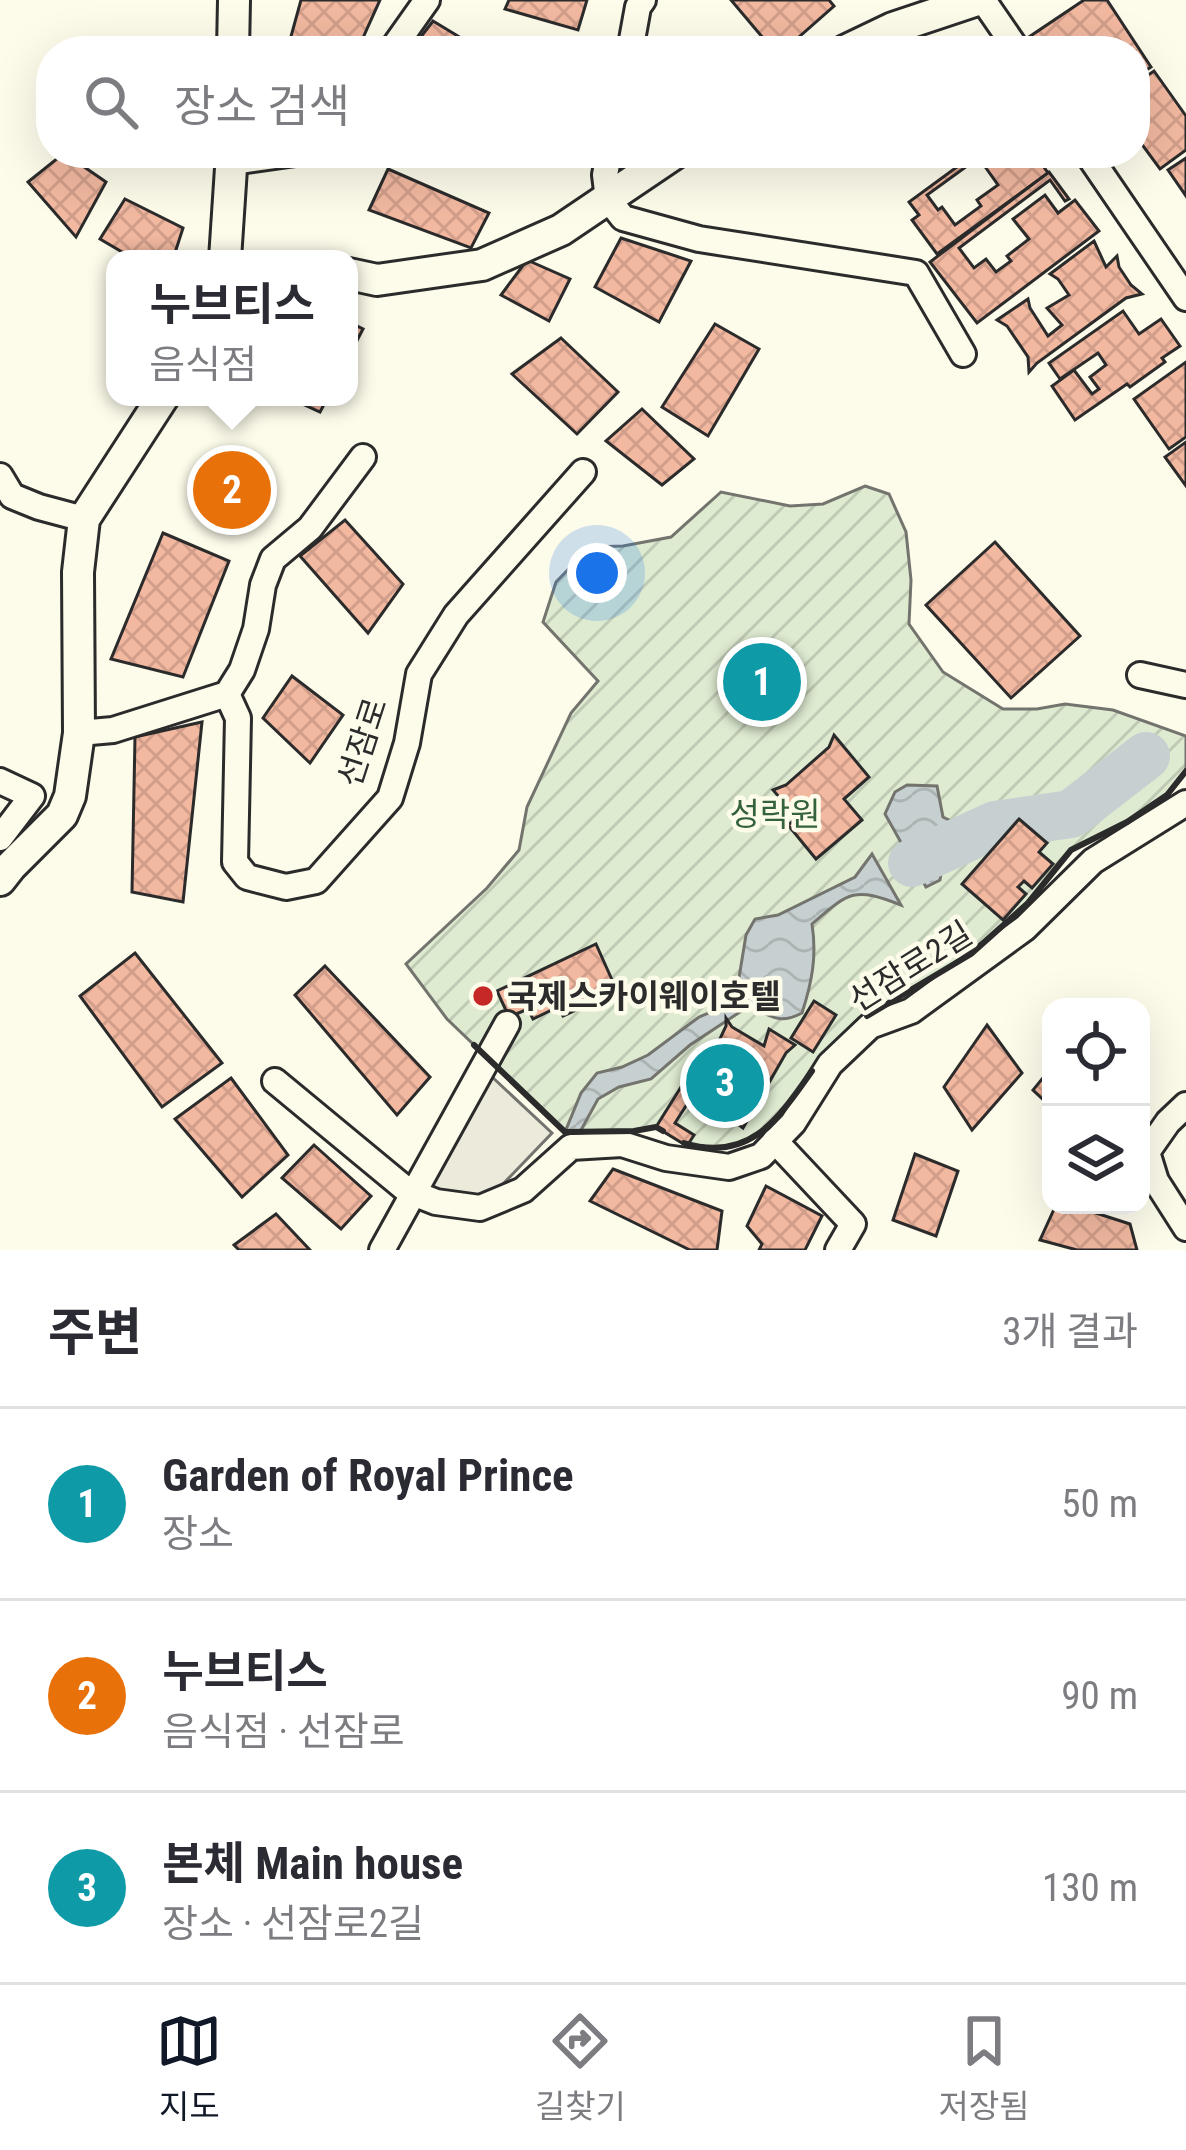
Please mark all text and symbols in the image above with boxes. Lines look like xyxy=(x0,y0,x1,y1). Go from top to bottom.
search box xyxy=(36,36,1150,168)
icon: search xyxy=(78,69,144,135)
text: 장소 검색 xyxy=(174,80,350,133)
popup xyxy=(106,250,358,406)
text: 누브티스 xyxy=(149,278,315,331)
text: 음식점 xyxy=(149,342,257,388)
pin: 2 xyxy=(193,445,271,535)
your location xyxy=(567,543,627,603)
pin: 1 xyxy=(723,637,801,727)
street label: 선잠로 xyxy=(330,693,395,791)
park label: 성락원 xyxy=(729,795,821,834)
street label: 선잠로2길 xyxy=(842,913,979,1019)
place label: 국제스카이웨이호텔 xyxy=(507,977,780,1016)
marker: 국제스카이웨이호텔 xyxy=(470,983,496,1009)
map controls xyxy=(1042,998,1150,1214)
button: locate xyxy=(1042,998,1150,1106)
pin: 3 xyxy=(686,1038,764,1128)
button: layers xyxy=(1042,1106,1150,1214)
text: 주변 xyxy=(48,1303,142,1362)
text: 3개 결과 xyxy=(1002,1309,1138,1355)
text: Garden of Royal Prince xyxy=(162,1449,574,1502)
text: 1 xyxy=(77,1481,97,1527)
text: 50 m xyxy=(1061,1481,1138,1527)
text: 장소 xyxy=(162,1511,234,1557)
text: 누브티스 xyxy=(162,1645,328,1698)
text: 2 xyxy=(77,1673,97,1719)
text: 90 m xyxy=(1061,1673,1138,1719)
text: 음식점 · 선잠로 xyxy=(162,1709,405,1755)
text: 본체 Main house xyxy=(162,1837,463,1890)
text: 3 xyxy=(77,1865,97,1911)
text: 130 m xyxy=(1042,1865,1138,1911)
text: 장소 · 선잠로2길 xyxy=(162,1901,424,1947)
tab: 지도 xyxy=(156,2008,222,2128)
tab: 길찾기 xyxy=(535,2008,626,2128)
tab: 저장됨 xyxy=(939,2008,1030,2128)

